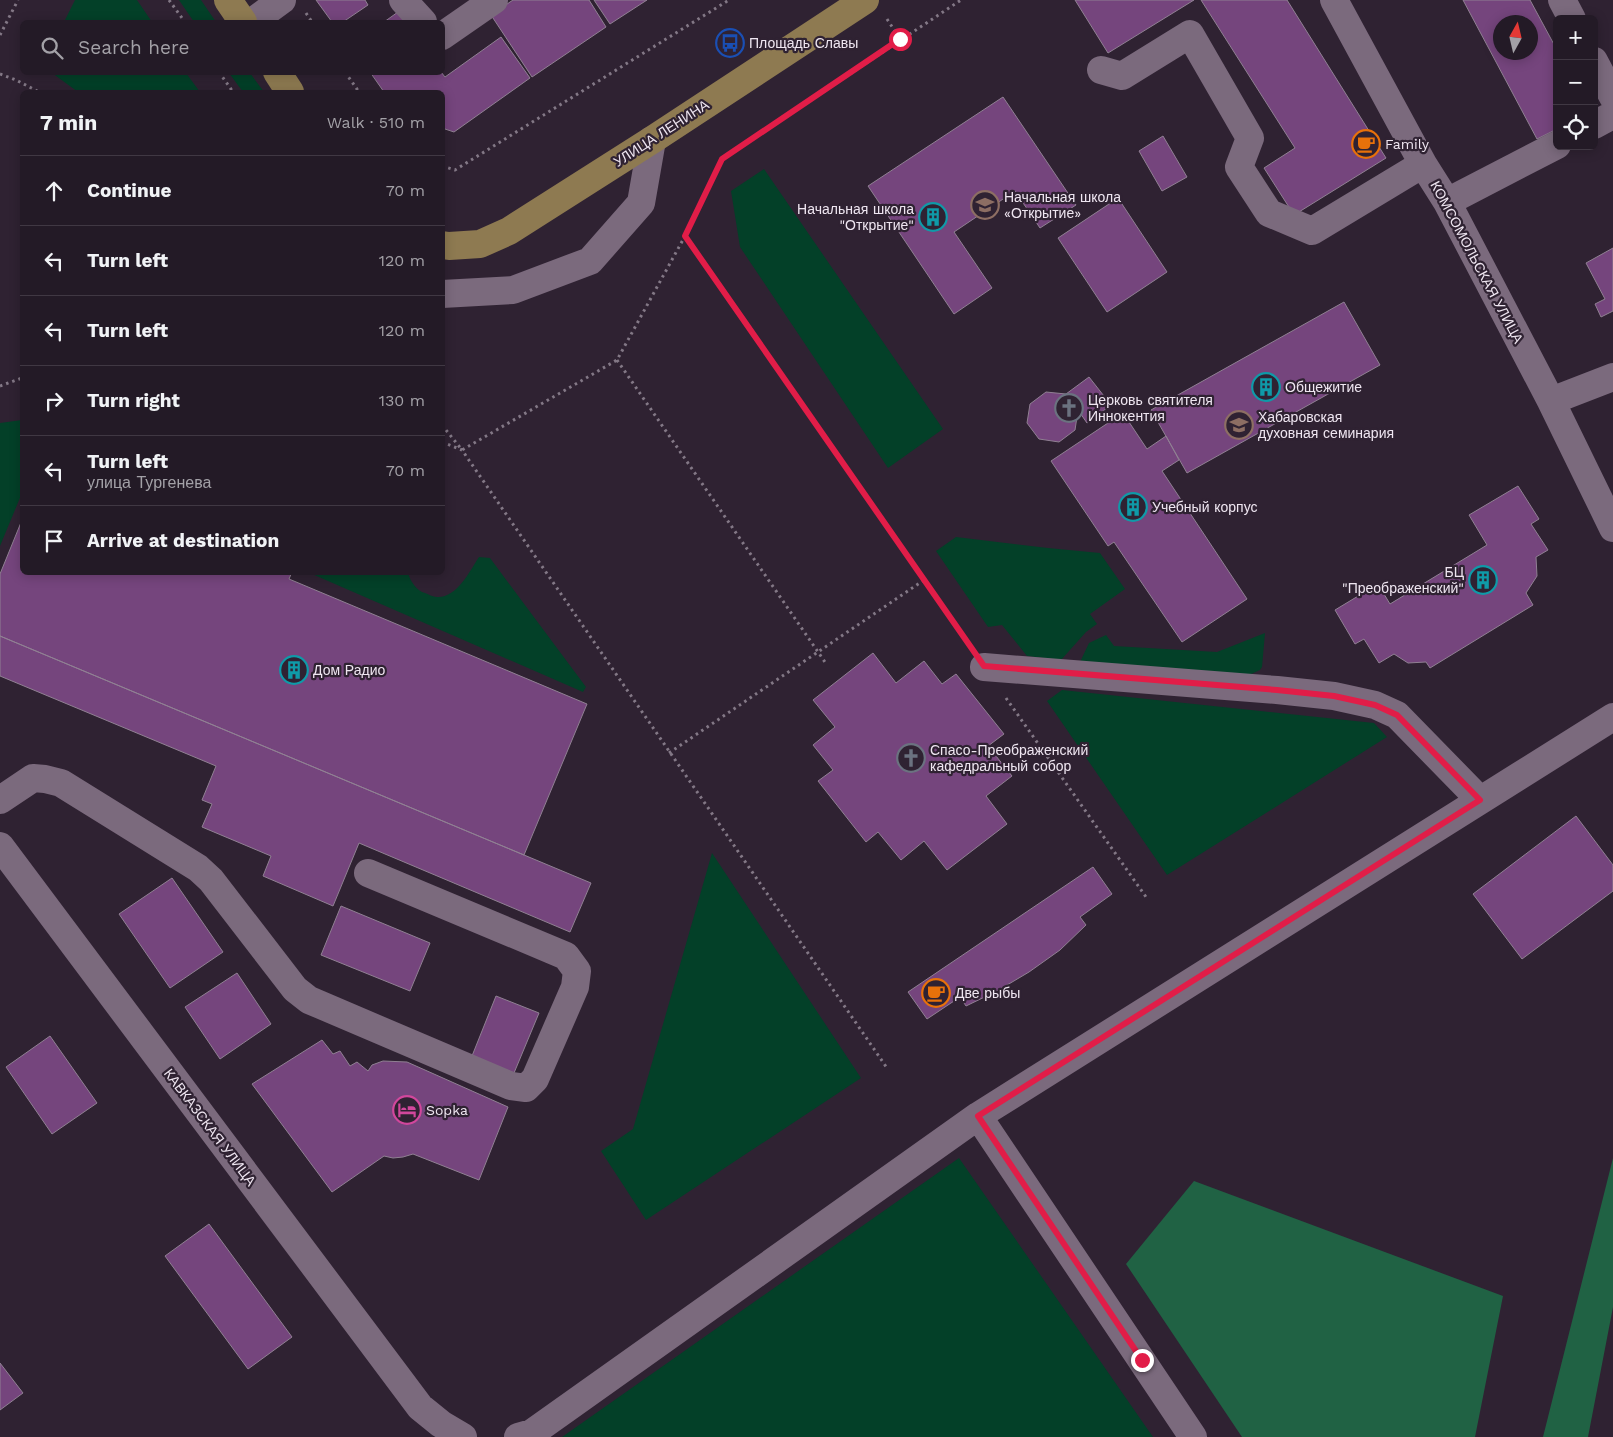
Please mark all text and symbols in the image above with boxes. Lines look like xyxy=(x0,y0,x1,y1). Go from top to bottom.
north arrow xyxy=(1493,15,1538,60)
map controls xyxy=(1553,15,1598,150)
button: + xyxy=(1553,15,1598,60)
search box xyxy=(20,20,445,75)
bus stop icon: Площадь Славы xyxy=(715,28,745,58)
route start xyxy=(889,28,912,51)
icon: search xyxy=(38,34,66,62)
place label: Площадь Славы xyxy=(749,35,858,51)
text: Search here xyxy=(78,36,189,59)
button: − xyxy=(1553,60,1598,105)
street label: УЛИЦА ЛЕНИНА xyxy=(610,96,712,170)
button: locate xyxy=(1553,105,1598,150)
text: 7 min xyxy=(40,110,97,135)
text: Walk · 510 m xyxy=(327,113,425,132)
cafe icon: Family xyxy=(1351,129,1381,159)
place label: Family xyxy=(1385,136,1430,152)
icon: ahead xyxy=(40,177,68,205)
street label: КОМСОМОЛЬСКАЯ УЛИЦА xyxy=(1427,178,1527,346)
text: Continue xyxy=(87,179,171,202)
text: 70 m xyxy=(386,181,425,200)
place label: Начальная школа «Открытие» xyxy=(1004,189,1121,221)
school or university icon: Начальная школа «Открытие» xyxy=(970,190,1000,220)
place label: Начальная школа "Открытие" xyxy=(797,201,914,233)
building icon: Начальная школа "Открытие" xyxy=(918,202,948,232)
icon: left xyxy=(40,247,68,275)
text: Turn left xyxy=(87,249,168,272)
text: 120 m xyxy=(379,251,425,270)
icon: left xyxy=(40,317,68,345)
text: Turn left xyxy=(87,319,168,342)
text: 120 m xyxy=(379,321,425,340)
building icon: Общежитие xyxy=(1251,372,1281,402)
place label: Общежитие xyxy=(1285,379,1362,395)
icon: right xyxy=(40,387,68,415)
text: Turn right xyxy=(87,389,180,412)
text: 130 m xyxy=(379,391,425,410)
place label: Церковь святителя Иннокентия xyxy=(1088,392,1213,424)
church icon: Церковь святителя Иннокентия xyxy=(1054,393,1084,423)
place label: Хабаровская духовная семинария xyxy=(1258,409,1394,441)
school or university icon: Хабаровская духовная семинария xyxy=(1224,410,1254,440)
text: Turn left xyxy=(87,450,168,473)
icon: left xyxy=(40,457,68,485)
text: 70 m xyxy=(386,461,425,480)
text: улица Тургенева xyxy=(87,473,211,492)
building icon: Учебный корпус xyxy=(1118,492,1148,522)
place label: Учебный корпус xyxy=(1152,499,1258,515)
icon: arrive xyxy=(40,527,68,555)
text: Arrive at destination xyxy=(87,529,279,552)
place label: БЦ "Преображенский" xyxy=(1342,564,1465,596)
building icon: БЦ "Преображенский" xyxy=(1468,565,1498,595)
building icon: Дом Радио xyxy=(279,655,309,685)
place label: Дом Радио xyxy=(313,662,385,678)
place label: Спасо-Преображенский кафедральный собор xyxy=(930,742,1088,774)
church icon: Спасо-Преображенский кафедральный собор xyxy=(896,743,926,773)
cafe icon: Две рыбы xyxy=(921,978,951,1008)
place label: Две рыбы xyxy=(955,985,1020,1001)
street label: КАВКАЗСКАЯ УЛИЦА xyxy=(161,1065,260,1189)
hotel icon: Sopka xyxy=(392,1095,422,1125)
place label: Sopka xyxy=(426,1102,468,1118)
route end xyxy=(1131,1349,1154,1372)

